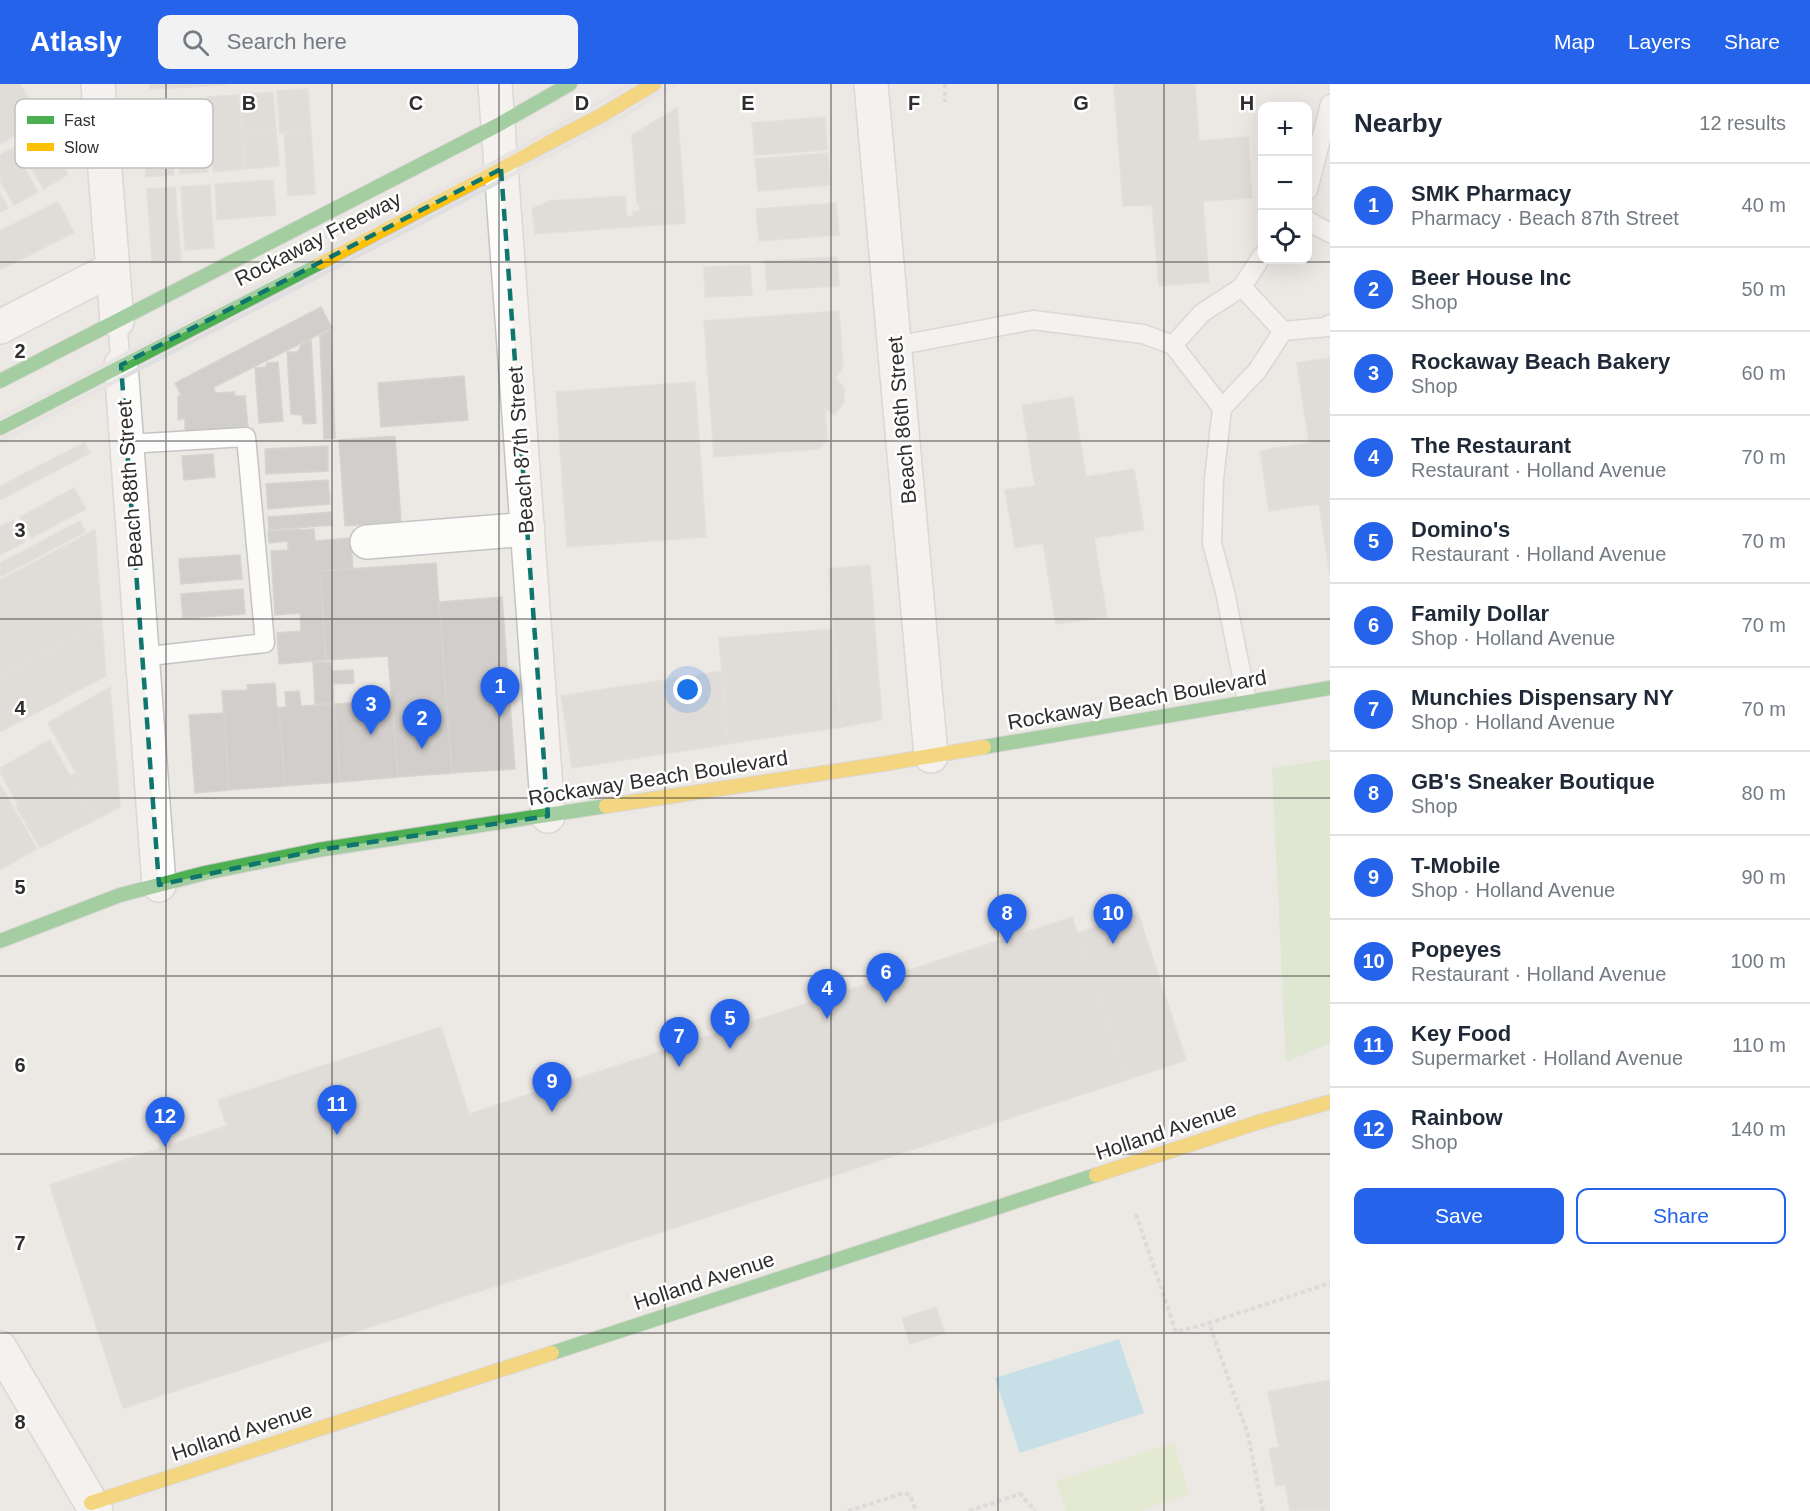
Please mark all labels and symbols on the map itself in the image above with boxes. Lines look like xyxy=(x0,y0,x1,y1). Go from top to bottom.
text: B xyxy=(242,92,256,114)
text: C xyxy=(409,92,423,114)
text: D xyxy=(575,92,589,114)
text: E xyxy=(741,92,755,114)
text: F xyxy=(908,92,920,114)
text: G xyxy=(1073,92,1089,114)
text: H xyxy=(1240,92,1254,114)
legend xyxy=(15,99,213,168)
text: Fast xyxy=(64,112,96,129)
text: Slow xyxy=(64,139,99,156)
street label: Rockaway Freeway xyxy=(231,186,405,290)
street label: Beach 86th Street xyxy=(883,335,920,505)
text: 2 xyxy=(14,340,26,362)
street label: Beach 87th Street xyxy=(503,365,538,535)
street label: Beach 88th Street xyxy=(112,399,147,569)
text: 3 xyxy=(14,519,26,541)
street label: Rockaway Beach Boulevard xyxy=(1006,665,1268,734)
pin: 1 xyxy=(480,668,520,717)
your location xyxy=(673,675,702,704)
pin: 3 xyxy=(352,686,391,735)
text: 4 xyxy=(14,697,26,719)
pin: 2 xyxy=(402,700,442,749)
street label: Rockaway Beach Boulevard xyxy=(526,746,789,809)
text: 5 xyxy=(14,876,26,898)
pin: 8 xyxy=(988,894,1026,944)
pin: 10 xyxy=(1094,894,1132,944)
pin: 6 xyxy=(866,954,906,1003)
pin: 4 xyxy=(808,970,846,1019)
pin: 5 xyxy=(710,1000,750,1049)
pin: 7 xyxy=(660,1018,698,1067)
text: 6 xyxy=(14,1054,26,1076)
pin: 9 xyxy=(532,1062,572,1112)
pin: 11 xyxy=(318,1086,356,1135)
street label: Holland Avenue xyxy=(1093,1097,1239,1164)
pin: 12 xyxy=(146,1098,184,1147)
text: 7 xyxy=(14,1232,26,1254)
street label: Holland Avenue xyxy=(631,1247,777,1314)
street label: Holland Avenue xyxy=(169,1398,315,1465)
text: 8 xyxy=(14,1411,26,1433)

